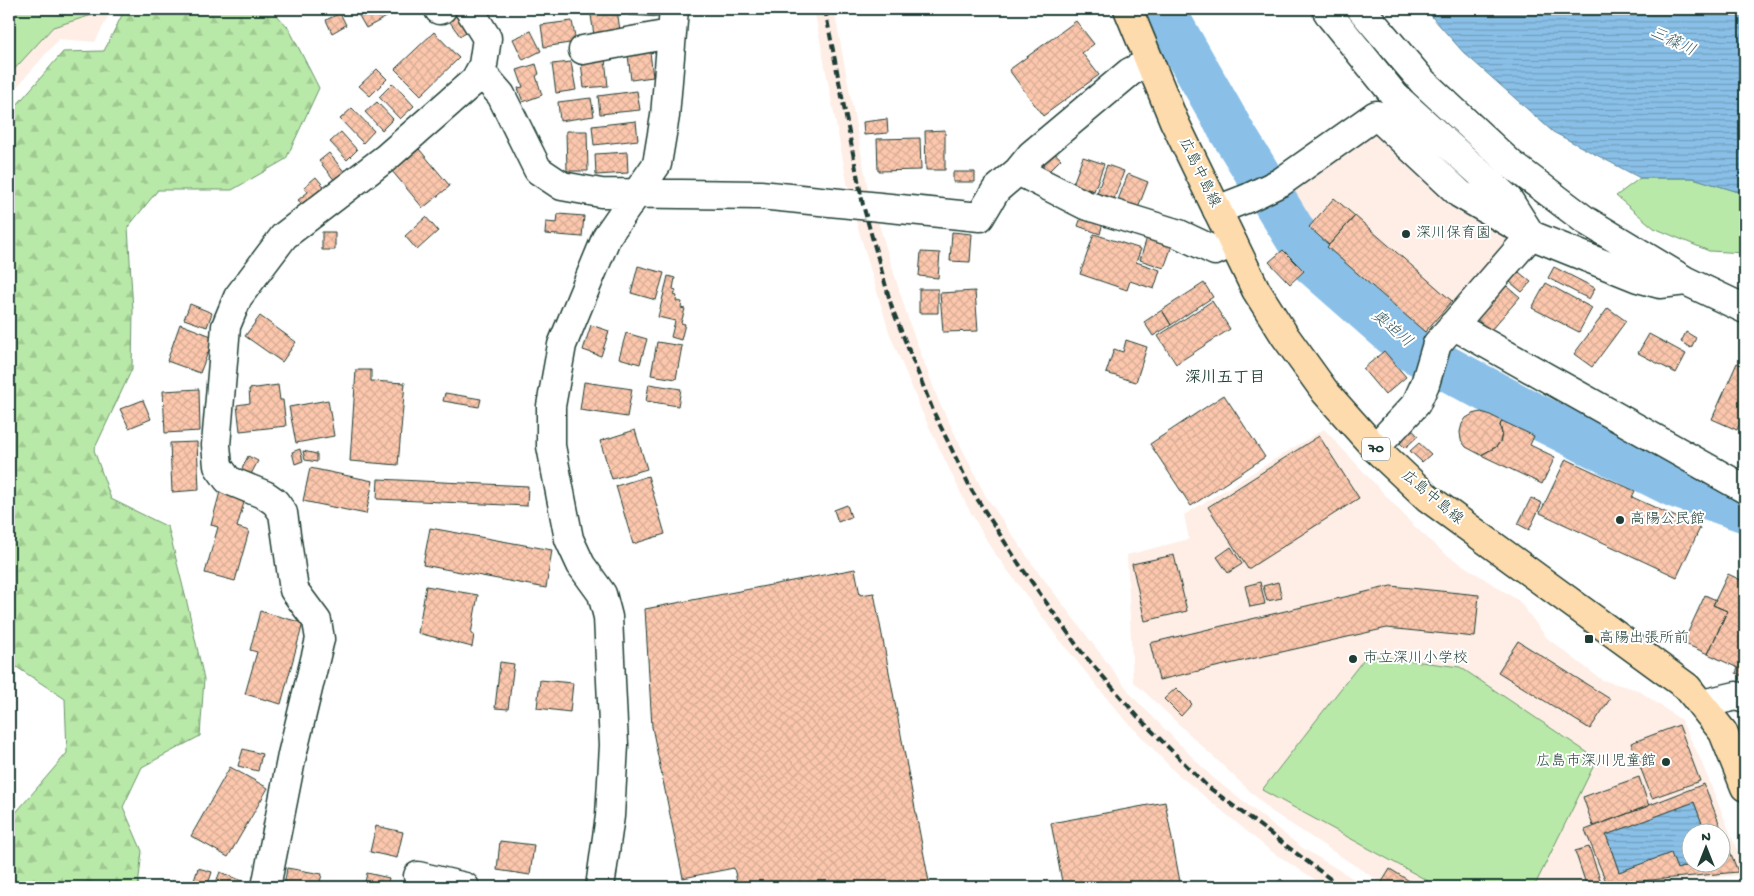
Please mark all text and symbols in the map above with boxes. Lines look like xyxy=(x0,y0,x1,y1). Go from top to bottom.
water label: 三篠川 xyxy=(1646,22,1699,62)
street label: 広島中島線 xyxy=(1174,135,1224,211)
place label: 深川保育園 xyxy=(1416,224,1491,243)
marker: 深川保育園 xyxy=(1400,228,1412,240)
water label: 奥迫川 xyxy=(1367,306,1417,353)
district label: 深川五丁目 xyxy=(1185,369,1265,389)
road number: 70 xyxy=(1362,438,1390,460)
street label: 広島中島線 xyxy=(1397,466,1467,529)
place label: 高陽公民館 xyxy=(1630,510,1705,529)
marker: 高陽公民館 xyxy=(1614,514,1626,526)
place label: 高陽出張所前 xyxy=(1599,629,1689,648)
marker: 高陽出張所前 xyxy=(1583,633,1595,645)
place label: 市立深川小学校 xyxy=(1363,650,1468,668)
marker: 市立深川小学校 xyxy=(1347,653,1359,665)
place label: 広島市深川児童館 xyxy=(1536,752,1656,771)
marker: 広島市深川児童館 xyxy=(1660,756,1672,768)
north arrow xyxy=(1682,824,1732,874)
text: N xyxy=(1701,829,1711,846)

